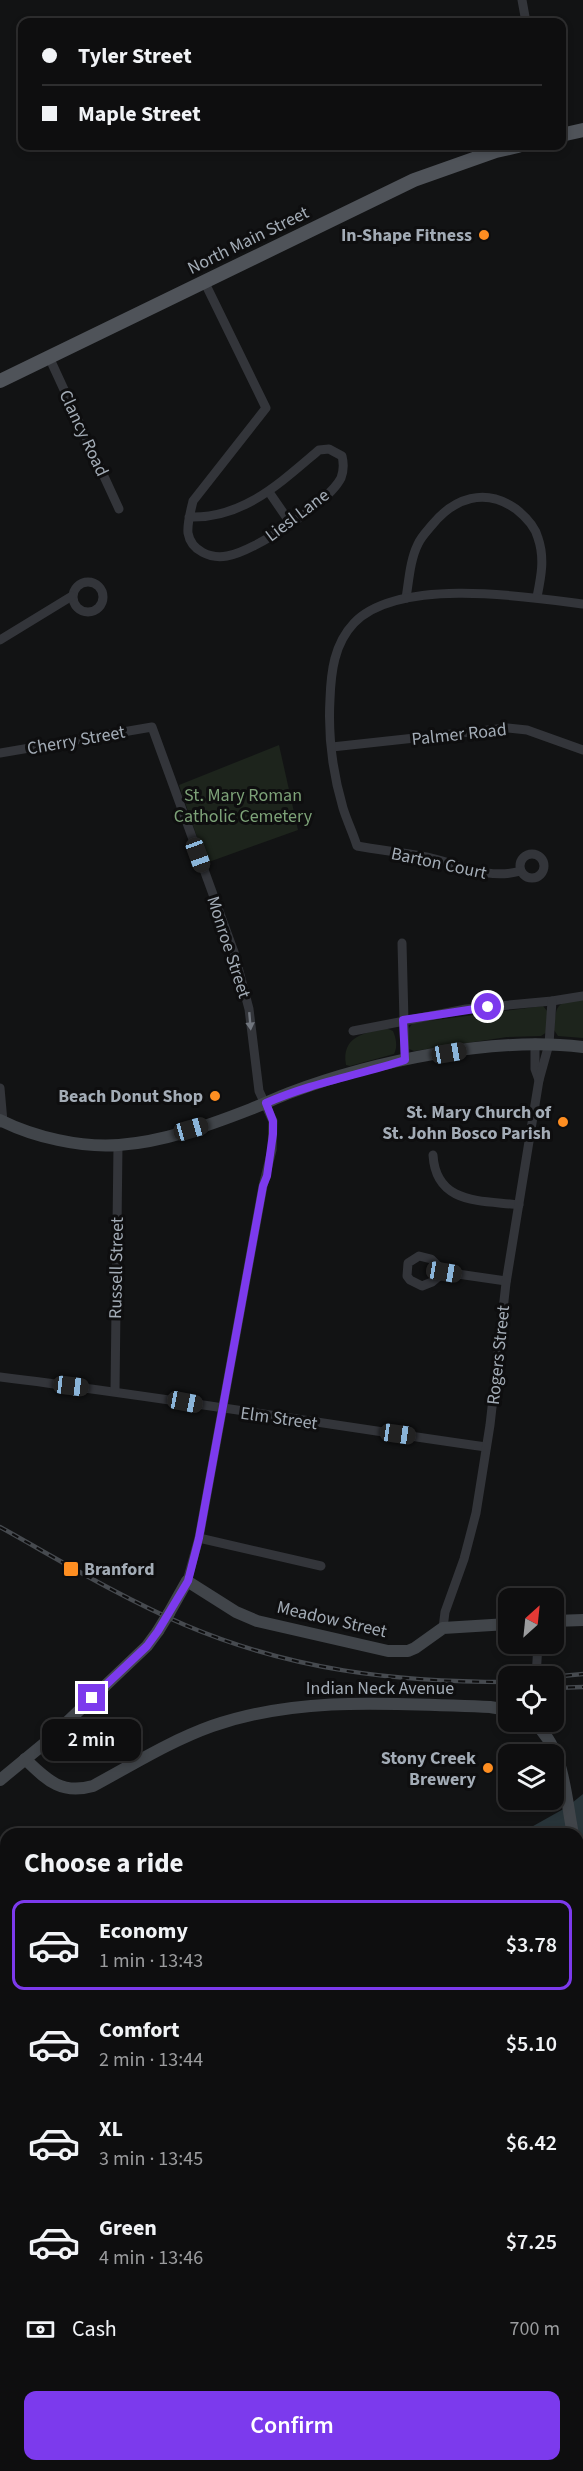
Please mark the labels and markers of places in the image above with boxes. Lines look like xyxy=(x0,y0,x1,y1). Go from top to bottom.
place label: In-Shape Fitness xyxy=(341,223,472,248)
marker: In-Shape Fitness xyxy=(477,228,491,242)
place label: Beach Donut Shop xyxy=(58,1084,203,1109)
marker: Beach Donut Shop xyxy=(208,1089,222,1103)
place label: St. Mary Church of St. John Bosco Parish xyxy=(382,1100,552,1146)
marker: St. Mary Church of St. John Bosco Parish xyxy=(556,1115,570,1129)
place label: Branford xyxy=(84,1557,155,1582)
marker: Branford xyxy=(62,1560,80,1578)
place label: Stony Creek Brewery xyxy=(381,1746,477,1792)
marker: Stony Creek Brewery xyxy=(481,1761,495,1775)

